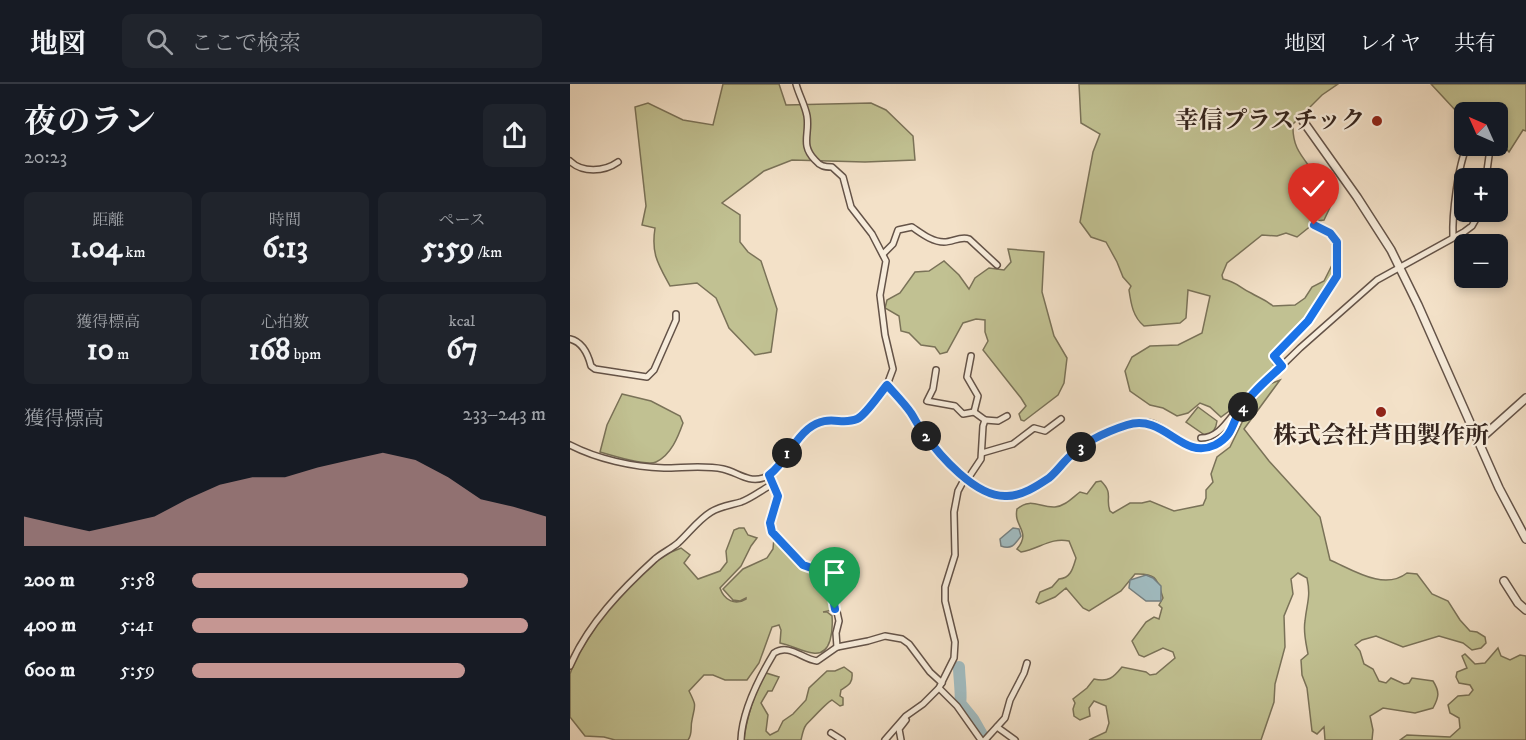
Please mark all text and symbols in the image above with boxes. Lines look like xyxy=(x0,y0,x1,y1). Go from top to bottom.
search box xyxy=(122,14,542,68)
icon: search xyxy=(143,25,176,58)
text: 地図 xyxy=(30,27,86,62)
text: ここで検索 xyxy=(191,30,301,57)
text: 地図 xyxy=(1284,31,1326,57)
text: レイヤ xyxy=(1359,31,1421,57)
text: 共有 xyxy=(1454,31,1496,57)
text: 夜のラン xyxy=(24,102,156,143)
north arrow xyxy=(1454,102,1508,156)
map controls xyxy=(1454,102,1508,288)
button: share xyxy=(483,104,546,167)
place label: 幸信プラスチック xyxy=(1175,106,1365,136)
marker: 幸信プラスチック xyxy=(1370,114,1384,128)
text: 20:23 xyxy=(24,145,67,170)
pin xyxy=(1288,163,1339,225)
button: + xyxy=(1454,168,1508,222)
icon: check xyxy=(1297,172,1330,205)
text: 距離 xyxy=(92,210,124,230)
text: 時間 xyxy=(269,210,301,230)
text: ペース xyxy=(438,210,486,230)
text: 1.04 xyxy=(71,230,122,267)
text: 6:13 xyxy=(262,230,308,267)
text: 5:59 xyxy=(422,230,474,267)
button: − xyxy=(1454,234,1508,288)
text: km xyxy=(122,242,145,262)
text: /km xyxy=(474,242,502,262)
text: kcal xyxy=(449,311,475,331)
text: 獲得標高 xyxy=(76,312,140,332)
text: 心拍数 xyxy=(261,312,309,332)
text: 67 xyxy=(446,331,478,368)
text: 10 xyxy=(87,332,114,369)
text: 168 xyxy=(249,332,290,369)
text: m xyxy=(114,344,129,364)
text: bpm xyxy=(290,344,321,364)
pin: 4 xyxy=(1228,392,1258,422)
text: 4 xyxy=(1238,397,1248,417)
text: 233–243 m xyxy=(463,402,546,427)
marker: 株式会社芦田製作所 xyxy=(1374,405,1388,419)
text: 獲得標高 xyxy=(24,407,104,432)
pin: 2 xyxy=(911,421,941,451)
place label: 株式会社芦田製作所 xyxy=(1273,421,1489,451)
text: 2 xyxy=(922,426,930,446)
pin: 3 xyxy=(1066,432,1096,462)
text: 3 xyxy=(1078,437,1084,457)
pin: 1 xyxy=(772,438,802,468)
text: 1 xyxy=(784,443,790,463)
pin xyxy=(809,547,860,609)
icon: arrive xyxy=(818,556,851,589)
text: 200 m xyxy=(24,568,75,593)
text: 5:58 xyxy=(120,568,155,593)
text: 400 m xyxy=(24,613,76,638)
text: 5:41 xyxy=(120,613,154,638)
text: 600 m xyxy=(24,658,75,683)
text: 5:59 xyxy=(120,658,155,683)

